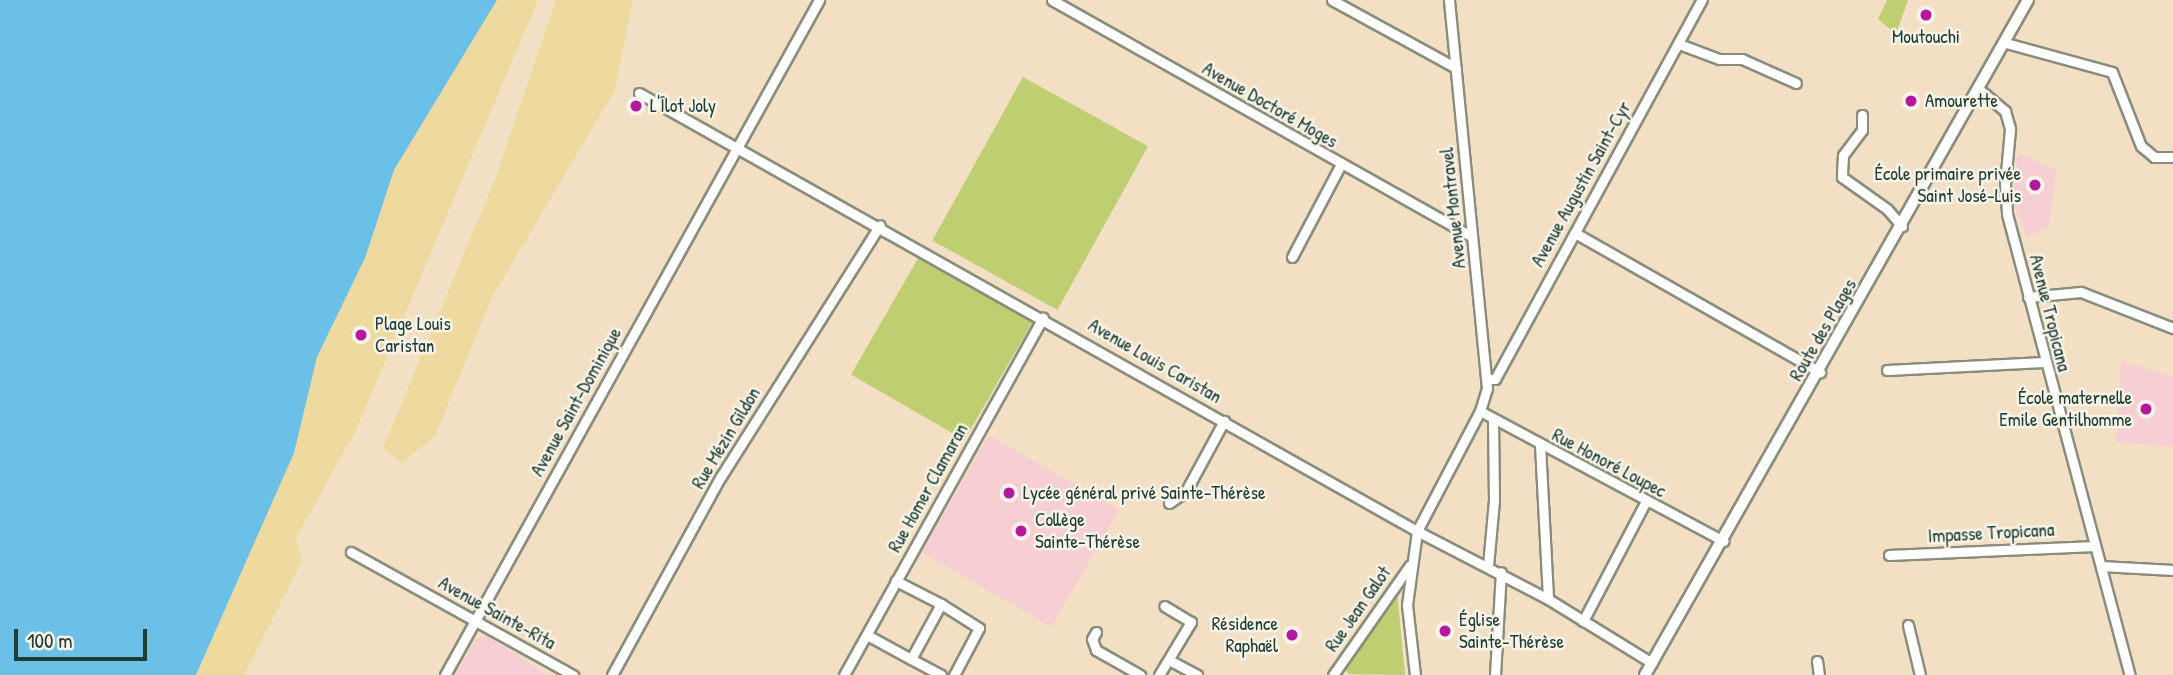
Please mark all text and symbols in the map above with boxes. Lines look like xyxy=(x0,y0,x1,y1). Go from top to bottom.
marker: Moutouchi xyxy=(1918,7,1934,23)
place label: Moutouchi xyxy=(1892,26,1960,48)
street label: Avenue Doctoré Moges xyxy=(1198,57,1342,153)
place label: Amourette xyxy=(1925,90,1998,112)
marker: Amourette xyxy=(1903,93,1919,109)
place label: L'Îlot Joly xyxy=(650,95,716,117)
street label: Avenue Augustin Saint-Cyr xyxy=(1526,97,1636,271)
marker: L'Îlot Joly xyxy=(628,98,644,114)
street label: Avenue Montravel xyxy=(1435,146,1471,270)
place label: École primaire privée Saint José-Luis xyxy=(1875,163,2021,207)
marker: École primaire privée Saint José-Luis xyxy=(2027,177,2043,193)
street label: Avenue Tropicana xyxy=(2024,252,2076,374)
street label: Route des Plages xyxy=(1785,275,1861,385)
place label: Plage Louis Caristan xyxy=(375,313,451,357)
street label: Avenue Louis Caristan xyxy=(1084,314,1226,408)
street label: Avenue Saint-Dominique xyxy=(526,324,626,480)
marker: Plage Louis Caristan xyxy=(353,327,369,343)
street label: Rue Mézin Gildon xyxy=(687,383,765,493)
place label: École maternelle Emile Gentilhomme xyxy=(1999,387,2132,431)
marker: École maternelle Emile Gentilhomme xyxy=(2138,401,2154,417)
street label: Rue Homer Clamaran xyxy=(883,420,973,556)
street label: Rue Honoré Loupec xyxy=(1548,423,1670,503)
place label: Lycée général privé Sainte-Thérèse xyxy=(1023,482,1266,504)
marker: Lycée général privé Sainte-Thérèse xyxy=(1001,485,1017,501)
place label: Collège Sainte-Thérèse xyxy=(1035,509,1140,553)
street label: Impasse Tropicana xyxy=(1927,518,2055,548)
marker: Collège Sainte-Thérèse xyxy=(1013,523,1029,539)
street label: Rue Jean Galot xyxy=(1320,562,1396,656)
street label: Avenue Sainte-Rita xyxy=(435,571,559,655)
place label: Église Sainte-Thérèse xyxy=(1459,609,1564,653)
place label: Résidence Raphaël xyxy=(1212,613,1278,657)
scale bar xyxy=(18,616,150,660)
marker: Église Sainte-Thérèse xyxy=(1437,623,1453,639)
text: 100 m xyxy=(27,626,73,655)
marker: Résidence Raphaël xyxy=(1284,627,1300,643)

